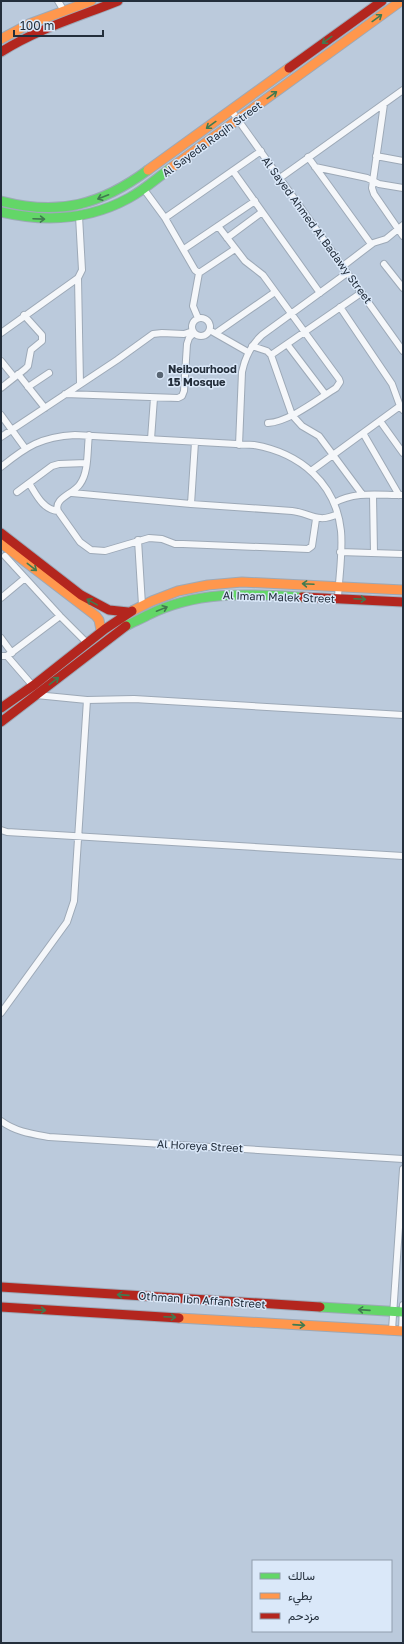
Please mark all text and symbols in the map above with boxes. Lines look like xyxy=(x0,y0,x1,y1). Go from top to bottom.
scale bar xyxy=(14,12,103,38)
one-way arrow xyxy=(372,14,383,22)
text: 100 m xyxy=(20,18,54,33)
one-way arrow xyxy=(322,36,333,44)
one-way arrow xyxy=(267,90,278,99)
street label: Al Sayeda Raqih Street xyxy=(159,98,264,179)
one-way arrow xyxy=(205,121,216,129)
street label: Al Sayed Ahmed Al Badawy Street xyxy=(260,154,375,306)
one-way arrow xyxy=(98,194,110,202)
one-way arrow xyxy=(32,215,45,223)
place label: Neibourhood 15 Mosque xyxy=(168,362,237,388)
marker: Neibourhood 15 Mosque xyxy=(155,370,165,380)
one-way arrow xyxy=(26,563,37,571)
one-way arrow xyxy=(302,581,315,588)
street label: Al Imam Malek Street xyxy=(223,588,335,605)
one-way arrow xyxy=(353,596,366,603)
one-way arrow xyxy=(86,597,98,605)
one-way arrow xyxy=(155,604,167,612)
one-way arrow xyxy=(49,677,60,685)
street label: Al Horeya Street xyxy=(157,1137,243,1154)
street label: Othman Ibn Affan Street xyxy=(138,1289,266,1310)
one-way arrow xyxy=(117,1291,130,1298)
one-way arrow xyxy=(33,1306,46,1313)
one-way arrow xyxy=(358,1306,371,1313)
one-way arrow xyxy=(163,1313,176,1320)
one-way arrow xyxy=(293,1321,306,1328)
legend xyxy=(252,1560,392,1632)
text: سالك xyxy=(288,1568,315,1583)
text: بطيء xyxy=(288,1588,312,1606)
text: مزدحم xyxy=(288,1608,319,1624)

